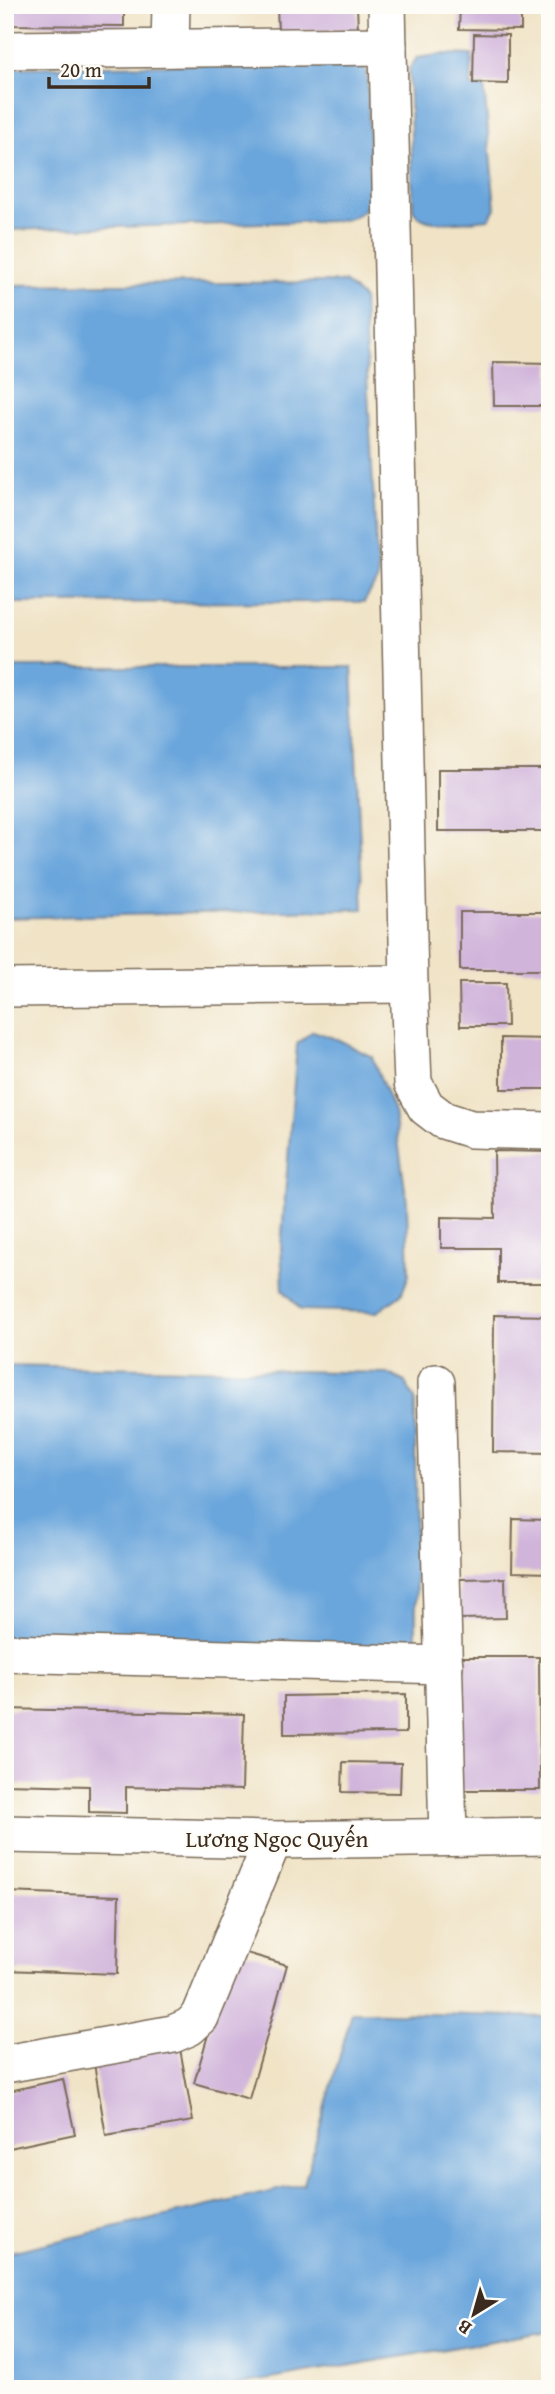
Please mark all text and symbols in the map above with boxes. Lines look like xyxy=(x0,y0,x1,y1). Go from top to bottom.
scale bar xyxy=(49,46,149,90)
text: 20 m xyxy=(60,54,102,85)
street label: Lương Ngọc Quyến xyxy=(185,1822,369,1855)
north arrow xyxy=(440,2278,510,2348)
text: B xyxy=(451,2313,477,2342)

